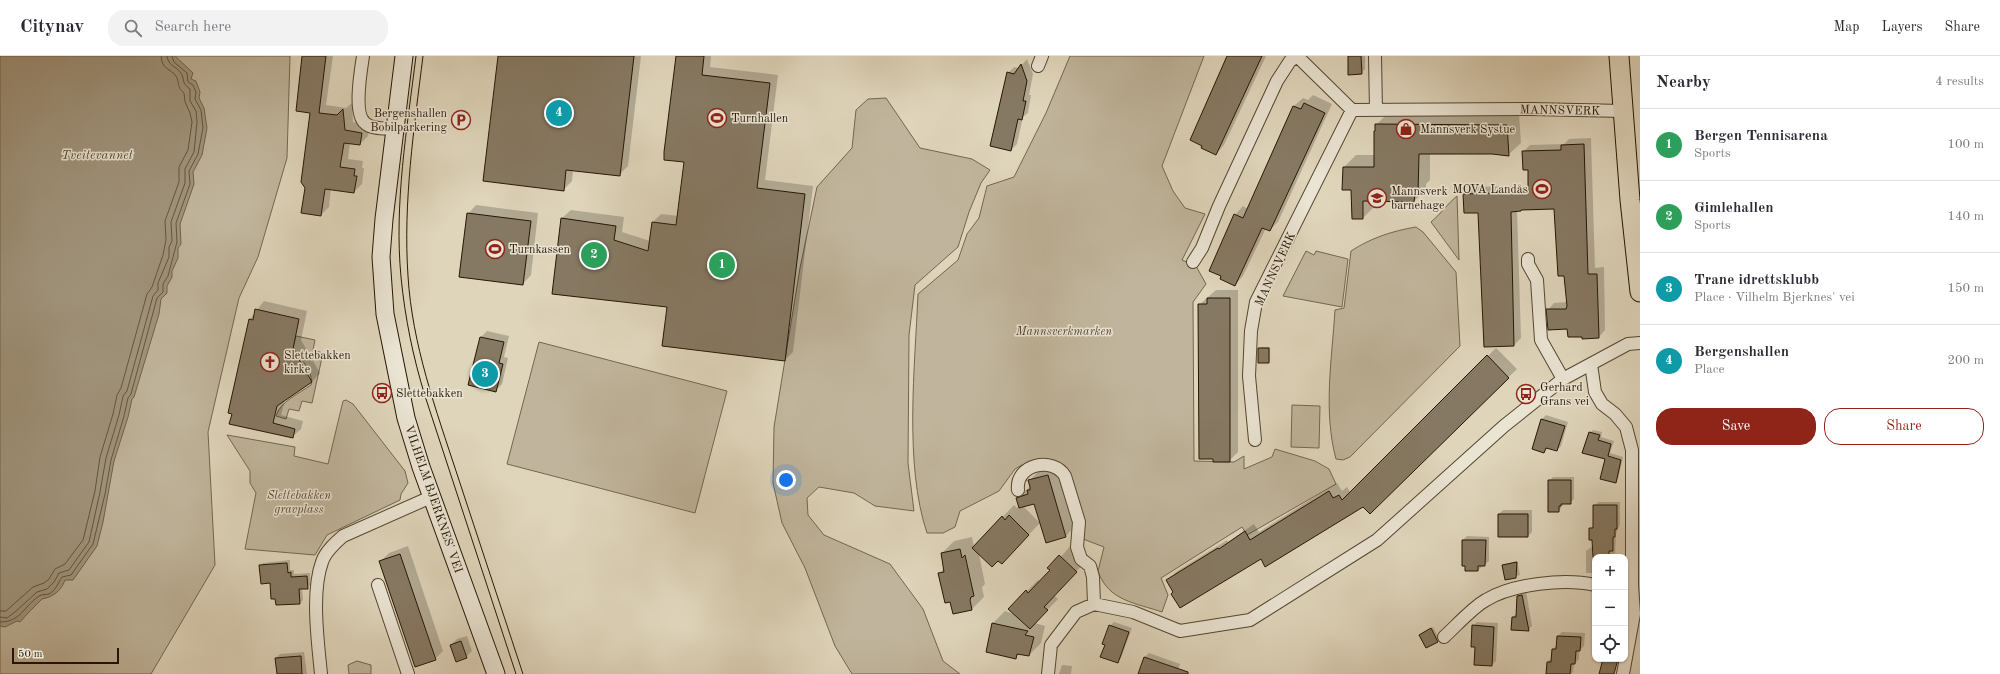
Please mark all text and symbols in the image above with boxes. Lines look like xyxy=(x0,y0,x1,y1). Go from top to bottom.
search box xyxy=(108,10,388,46)
icon: search xyxy=(122,17,144,39)
text: Citynav xyxy=(20,18,84,37)
text: Search here xyxy=(154,20,231,35)
text: Map xyxy=(1834,20,1860,34)
text: Layers xyxy=(1882,20,1923,34)
text: Share xyxy=(1945,20,1980,34)
text: Nearby xyxy=(1656,74,1711,91)
text: 4 results xyxy=(1935,75,1984,88)
pin: 4 xyxy=(546,98,572,128)
street label: MANNSVERK xyxy=(1520,104,1600,118)
sports icon: Turnhallen xyxy=(706,107,728,129)
place label: Bergenshallen Bobilparkering xyxy=(370,108,448,134)
parking icon: Bergenshallen Bobilparkering xyxy=(450,109,472,131)
place label: Turnhallen xyxy=(731,113,789,125)
shop icon: Mannsverk Systue xyxy=(1395,118,1417,140)
place label: Mannsverk Systue xyxy=(1420,124,1516,136)
text: Bergen Tennisarena xyxy=(1694,129,1828,144)
text: 1 xyxy=(1665,138,1673,151)
text: 100 m xyxy=(1947,138,1984,151)
text: Sports xyxy=(1694,147,1731,160)
water label: Tveitevannet xyxy=(61,149,134,162)
sports icon: MOVA Landås xyxy=(1531,178,1553,200)
place label: MOVA Landås xyxy=(1453,184,1528,196)
place label: Mannsverk barnehage xyxy=(1391,186,1448,212)
school or university icon: Mannsverk barnehage xyxy=(1366,187,1388,209)
text: Gimlehallen xyxy=(1694,201,1774,216)
text: 2 xyxy=(1665,210,1673,223)
text: 140 m xyxy=(1947,210,1984,223)
text: Sports xyxy=(1694,219,1731,232)
street label: MANNSVERK xyxy=(1253,230,1298,308)
sports icon: Turnkassen xyxy=(484,238,506,260)
pin: 2 xyxy=(581,240,607,270)
place label: Turnkassen xyxy=(509,244,570,256)
pin: 1 xyxy=(709,250,735,280)
text: Trane idrettsklubb xyxy=(1694,273,1819,288)
text: 3 xyxy=(1665,282,1673,295)
text: 150 m xyxy=(1947,282,1984,295)
text: Place · Vilhelm Bjerknes' vei xyxy=(1694,291,1855,304)
park label: Mannsverkmarken xyxy=(1015,326,1112,338)
text: Bergenshallen xyxy=(1694,345,1789,360)
place label: Slettebakken kirke xyxy=(284,350,351,376)
church icon: Slettebakken kirke xyxy=(259,351,281,373)
text: 4 xyxy=(1665,354,1673,367)
text: 200 m xyxy=(1947,354,1984,367)
pin: 3 xyxy=(472,359,498,389)
text: Place xyxy=(1694,363,1724,376)
bus stop icon: Slettebakken xyxy=(371,382,393,404)
place label: Gerhard Grans vei xyxy=(1540,382,1589,408)
bus stop icon: Gerhard Grans vei xyxy=(1515,383,1537,405)
place label: Slettebakken xyxy=(396,388,463,400)
button: Save xyxy=(1656,408,1816,445)
button: Share xyxy=(1824,408,1984,445)
street label: VILHELM BJERKNES' VEI xyxy=(402,424,464,575)
your location xyxy=(776,470,796,490)
park label: Slettebakken gravplass xyxy=(267,490,331,516)
map controls xyxy=(1592,554,1628,662)
button: + xyxy=(1592,554,1628,590)
button: − xyxy=(1592,590,1628,626)
button: locate xyxy=(1592,626,1628,662)
scale bar xyxy=(12,646,119,665)
text: 50 m xyxy=(18,649,43,660)

